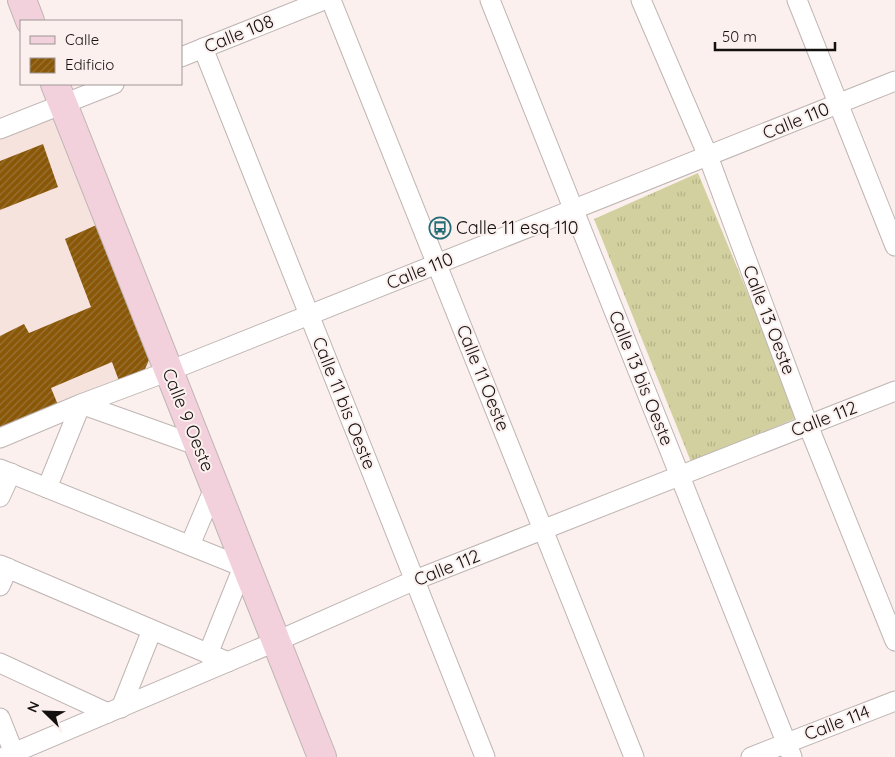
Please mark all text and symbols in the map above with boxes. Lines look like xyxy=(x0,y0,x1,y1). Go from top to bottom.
street label: Calle 108 xyxy=(201,9,277,58)
legend xyxy=(20,20,182,85)
scale bar xyxy=(715,20,835,52)
text: 50 m xyxy=(722,27,757,46)
text: Calle xyxy=(65,30,99,49)
text: Edificio xyxy=(65,55,114,74)
street label: Calle 110 xyxy=(759,97,833,144)
bus stop icon: Calle 11 esq 110 xyxy=(428,216,452,240)
place label: Calle 11 esq 110 xyxy=(456,216,579,239)
street label: Calle 110 xyxy=(383,247,457,294)
street label: Calle 13 Oeste xyxy=(738,262,801,378)
street label: Calle 13 bis Oeste xyxy=(604,307,679,449)
street label: Calle 11 Oeste xyxy=(452,321,515,434)
street label: Calle 11 bis Oeste xyxy=(307,333,382,472)
street label: Calle 9 Oeste xyxy=(157,365,220,475)
street label: Calle 112 xyxy=(787,395,860,442)
street label: Calle 112 xyxy=(410,544,483,591)
north arrow xyxy=(20,687,70,737)
text: N xyxy=(23,699,43,715)
street label: Calle 114 xyxy=(801,700,873,746)

